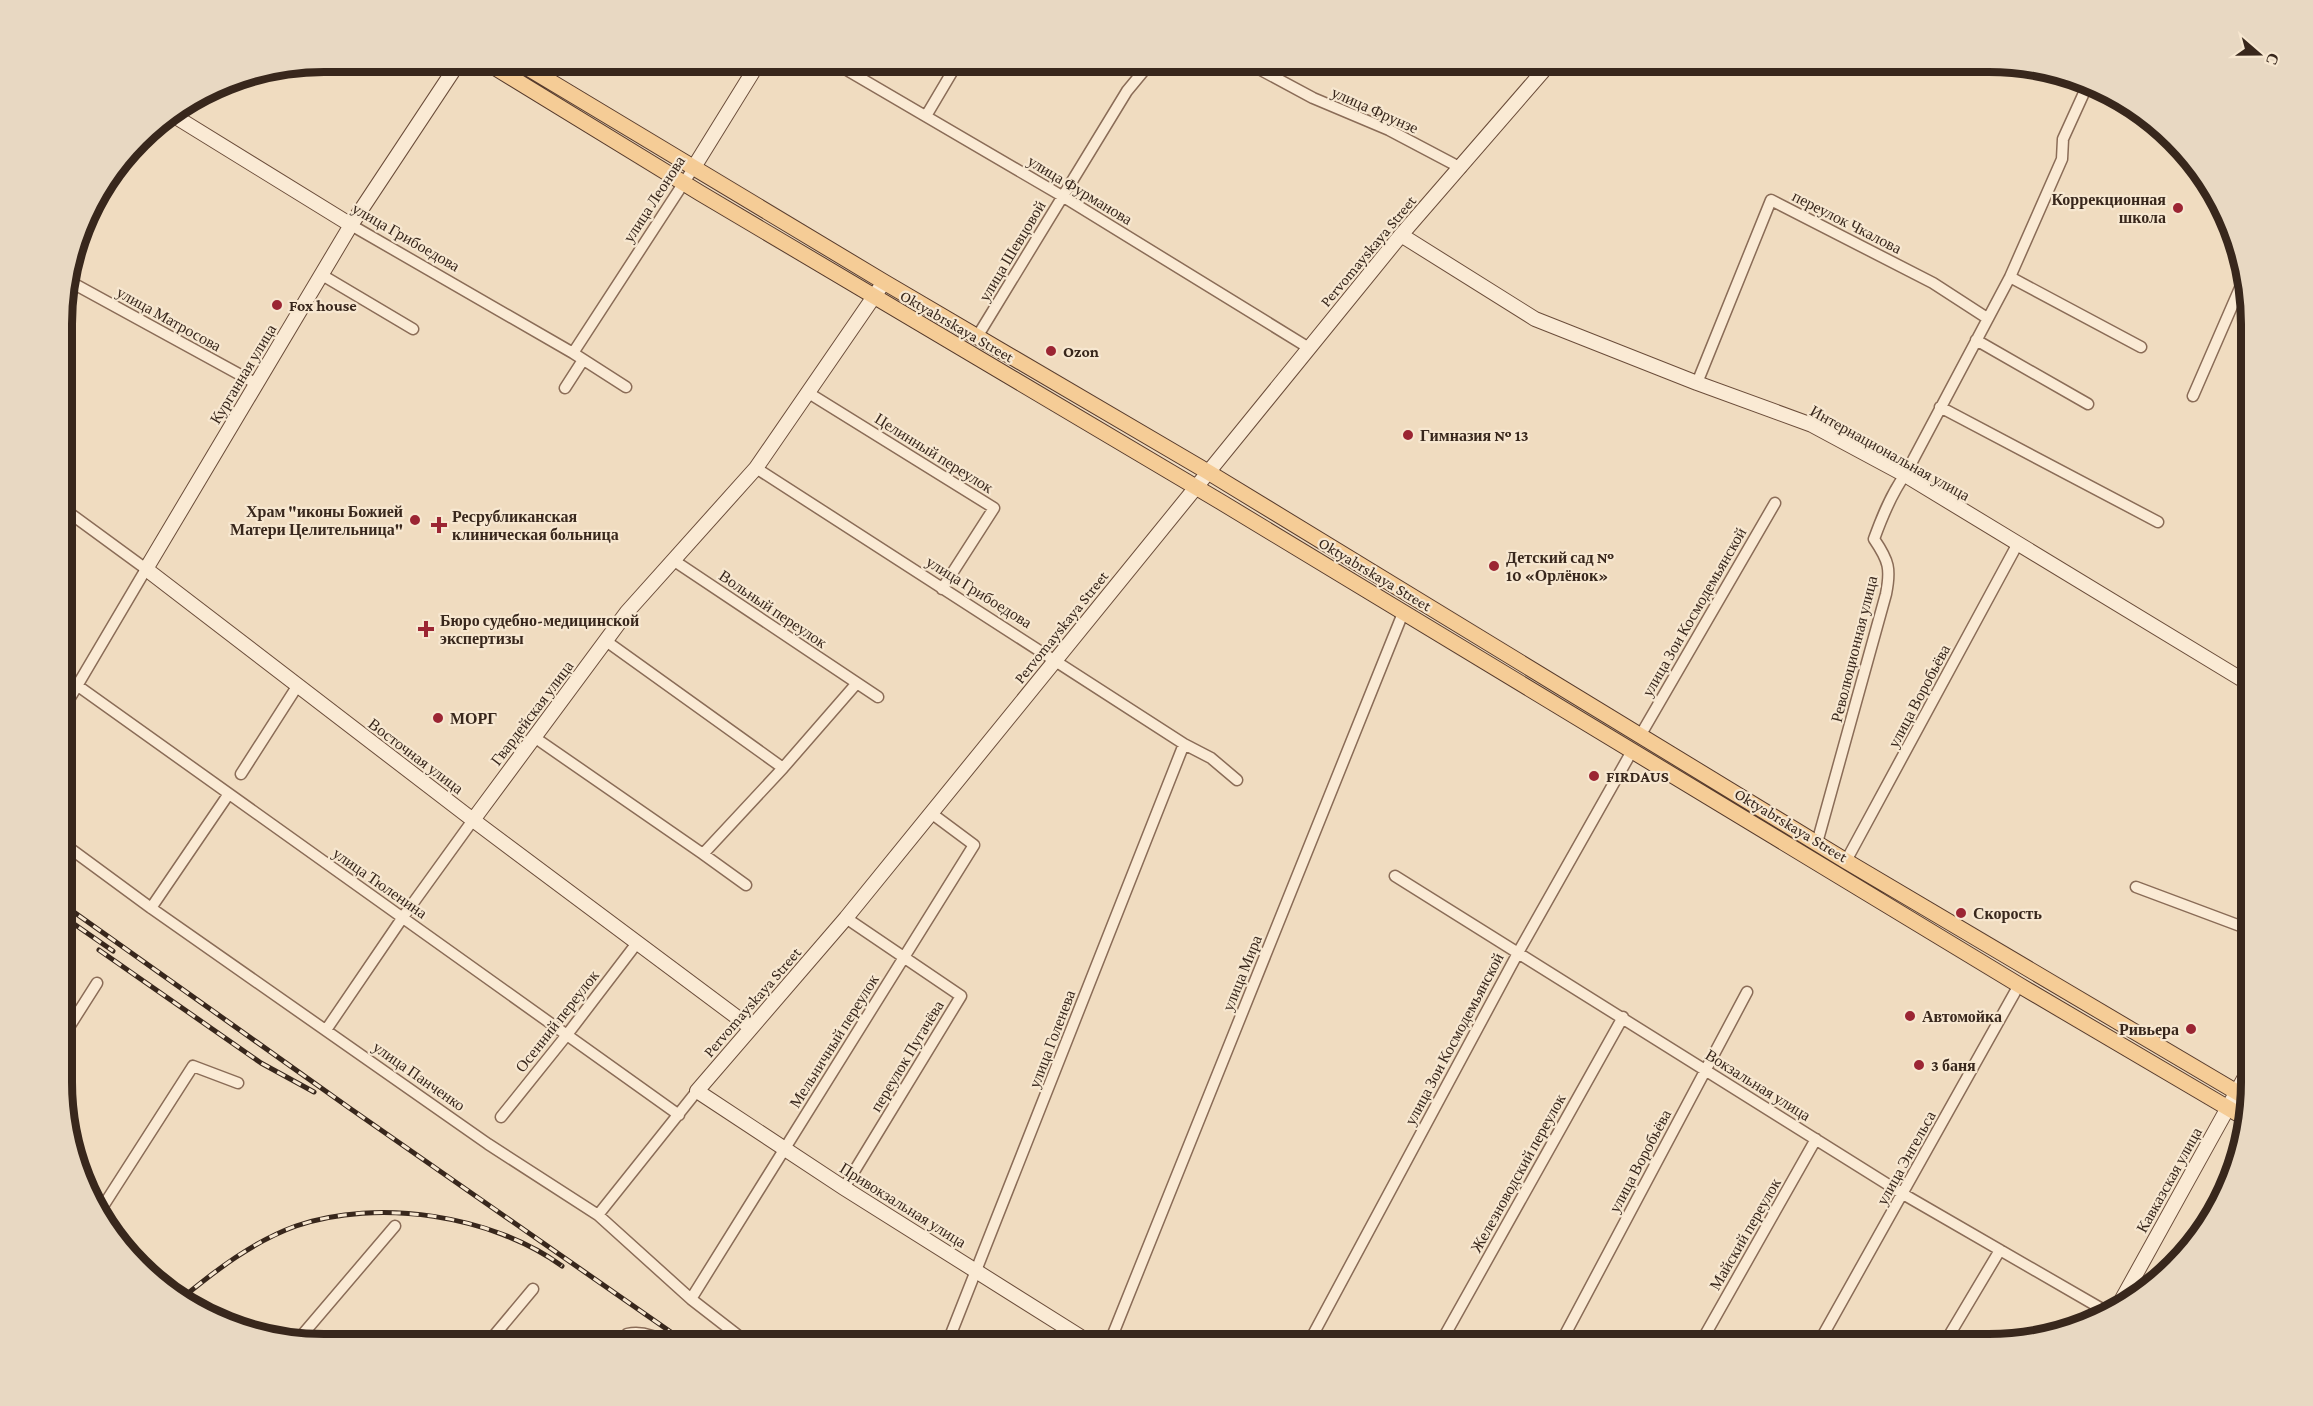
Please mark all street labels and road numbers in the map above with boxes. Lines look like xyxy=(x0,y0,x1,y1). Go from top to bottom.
street label: улица Фрунзе xyxy=(1329,83,1421,138)
street label: улица Фурманова xyxy=(1024,152,1135,229)
street label: улица Леонова xyxy=(620,153,689,246)
street label: переулок Чкалова xyxy=(1789,187,1904,258)
street label: Pervomayskaya Street xyxy=(1317,192,1421,311)
street label: улица Шевцовой xyxy=(975,197,1050,305)
street label: улица Грибоедова xyxy=(349,199,463,276)
street label: улица Матросова xyxy=(113,283,224,356)
street label: Oktyabrskaya Street xyxy=(897,287,1017,367)
street label: Курганная улица xyxy=(207,321,280,427)
street label: Интернациональная улица xyxy=(1807,402,1973,505)
street label: Целинный переулок xyxy=(871,410,996,497)
street label: улица Зои Космодемьянской xyxy=(1639,524,1751,700)
street label: Oktyabrskaya Street xyxy=(1315,534,1435,616)
street label: улица Грибоедова xyxy=(923,553,1035,632)
street label: Вольный переулок xyxy=(715,567,830,652)
street label: Pervomayskaya Street xyxy=(1011,567,1113,687)
street label: Революционная улица xyxy=(1828,574,1881,724)
street label: улица Воробьёва xyxy=(1885,642,1954,751)
street label: Гвардейская улица xyxy=(487,657,578,769)
street label: Восточная улица xyxy=(365,715,467,798)
street label: Oktyabrskaya Street xyxy=(1731,785,1851,867)
street label: улица Тюленина xyxy=(329,844,430,923)
street label: улица Мира xyxy=(1219,933,1266,1014)
street label: Pervomayskaya Street xyxy=(700,943,805,1061)
street label: улица Зои Космодемьянской xyxy=(1401,950,1508,1128)
street label: Осенний переулок xyxy=(512,966,603,1076)
street label: Мельничный переулок xyxy=(786,971,883,1111)
street label: улица Голенева xyxy=(1026,988,1079,1091)
street label: переулок Пугачёва xyxy=(867,997,948,1115)
street label: улица Панченко xyxy=(369,1038,468,1115)
street label: Вокзальная улица xyxy=(1702,1046,1814,1125)
street label: Железноводский переулок xyxy=(1467,1091,1570,1256)
street label: улица Воробьёва xyxy=(1606,1107,1675,1216)
street label: улица Энгельса xyxy=(1873,1108,1940,1208)
street label: Кавказская улица xyxy=(2133,1124,2206,1236)
street label: Привокзальная улица xyxy=(836,1159,969,1252)
street label: Майский переулок xyxy=(1706,1175,1785,1293)

